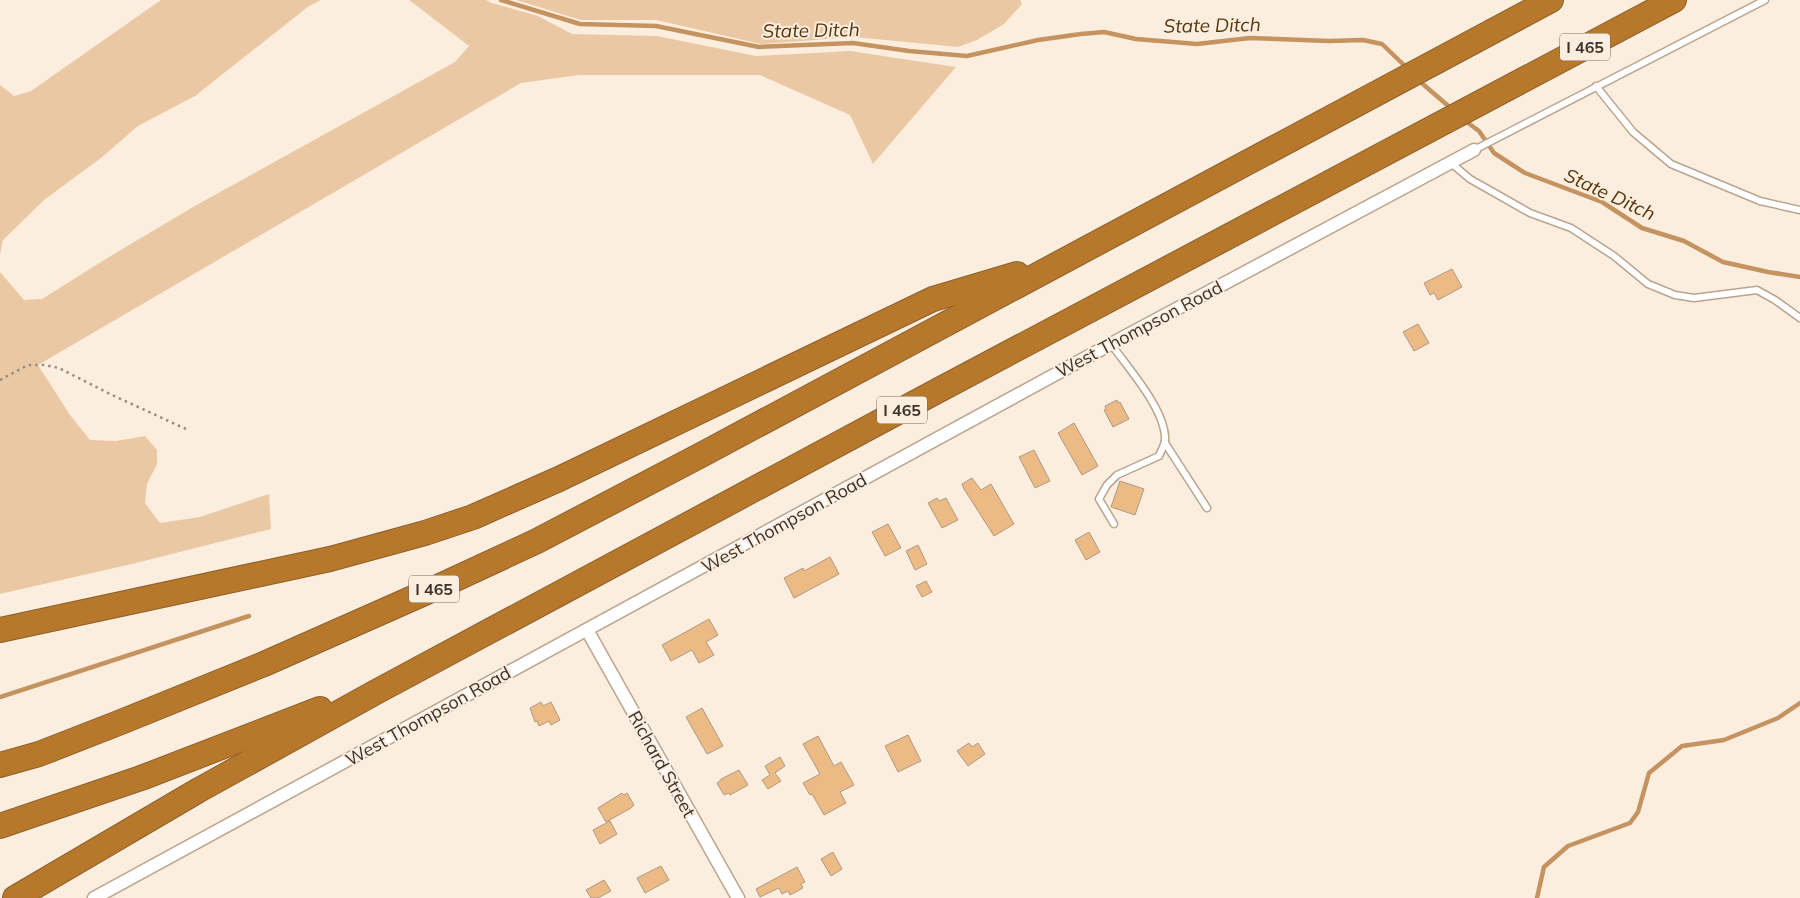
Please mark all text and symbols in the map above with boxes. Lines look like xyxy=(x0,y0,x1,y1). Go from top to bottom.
water label: State Ditch xyxy=(1163,12,1261,38)
water label: State Ditch xyxy=(762,17,860,43)
road number: I 465 xyxy=(1560,34,1610,61)
water label: State Ditch xyxy=(1561,163,1659,225)
street label: West Thompson Road xyxy=(1052,275,1226,383)
road number: I 465 xyxy=(877,396,927,424)
street label: West Thompson Road xyxy=(697,468,871,578)
road number: I 465 xyxy=(409,576,459,602)
street label: West Thompson Road xyxy=(341,661,515,771)
street label: Richard Street xyxy=(623,707,701,821)

